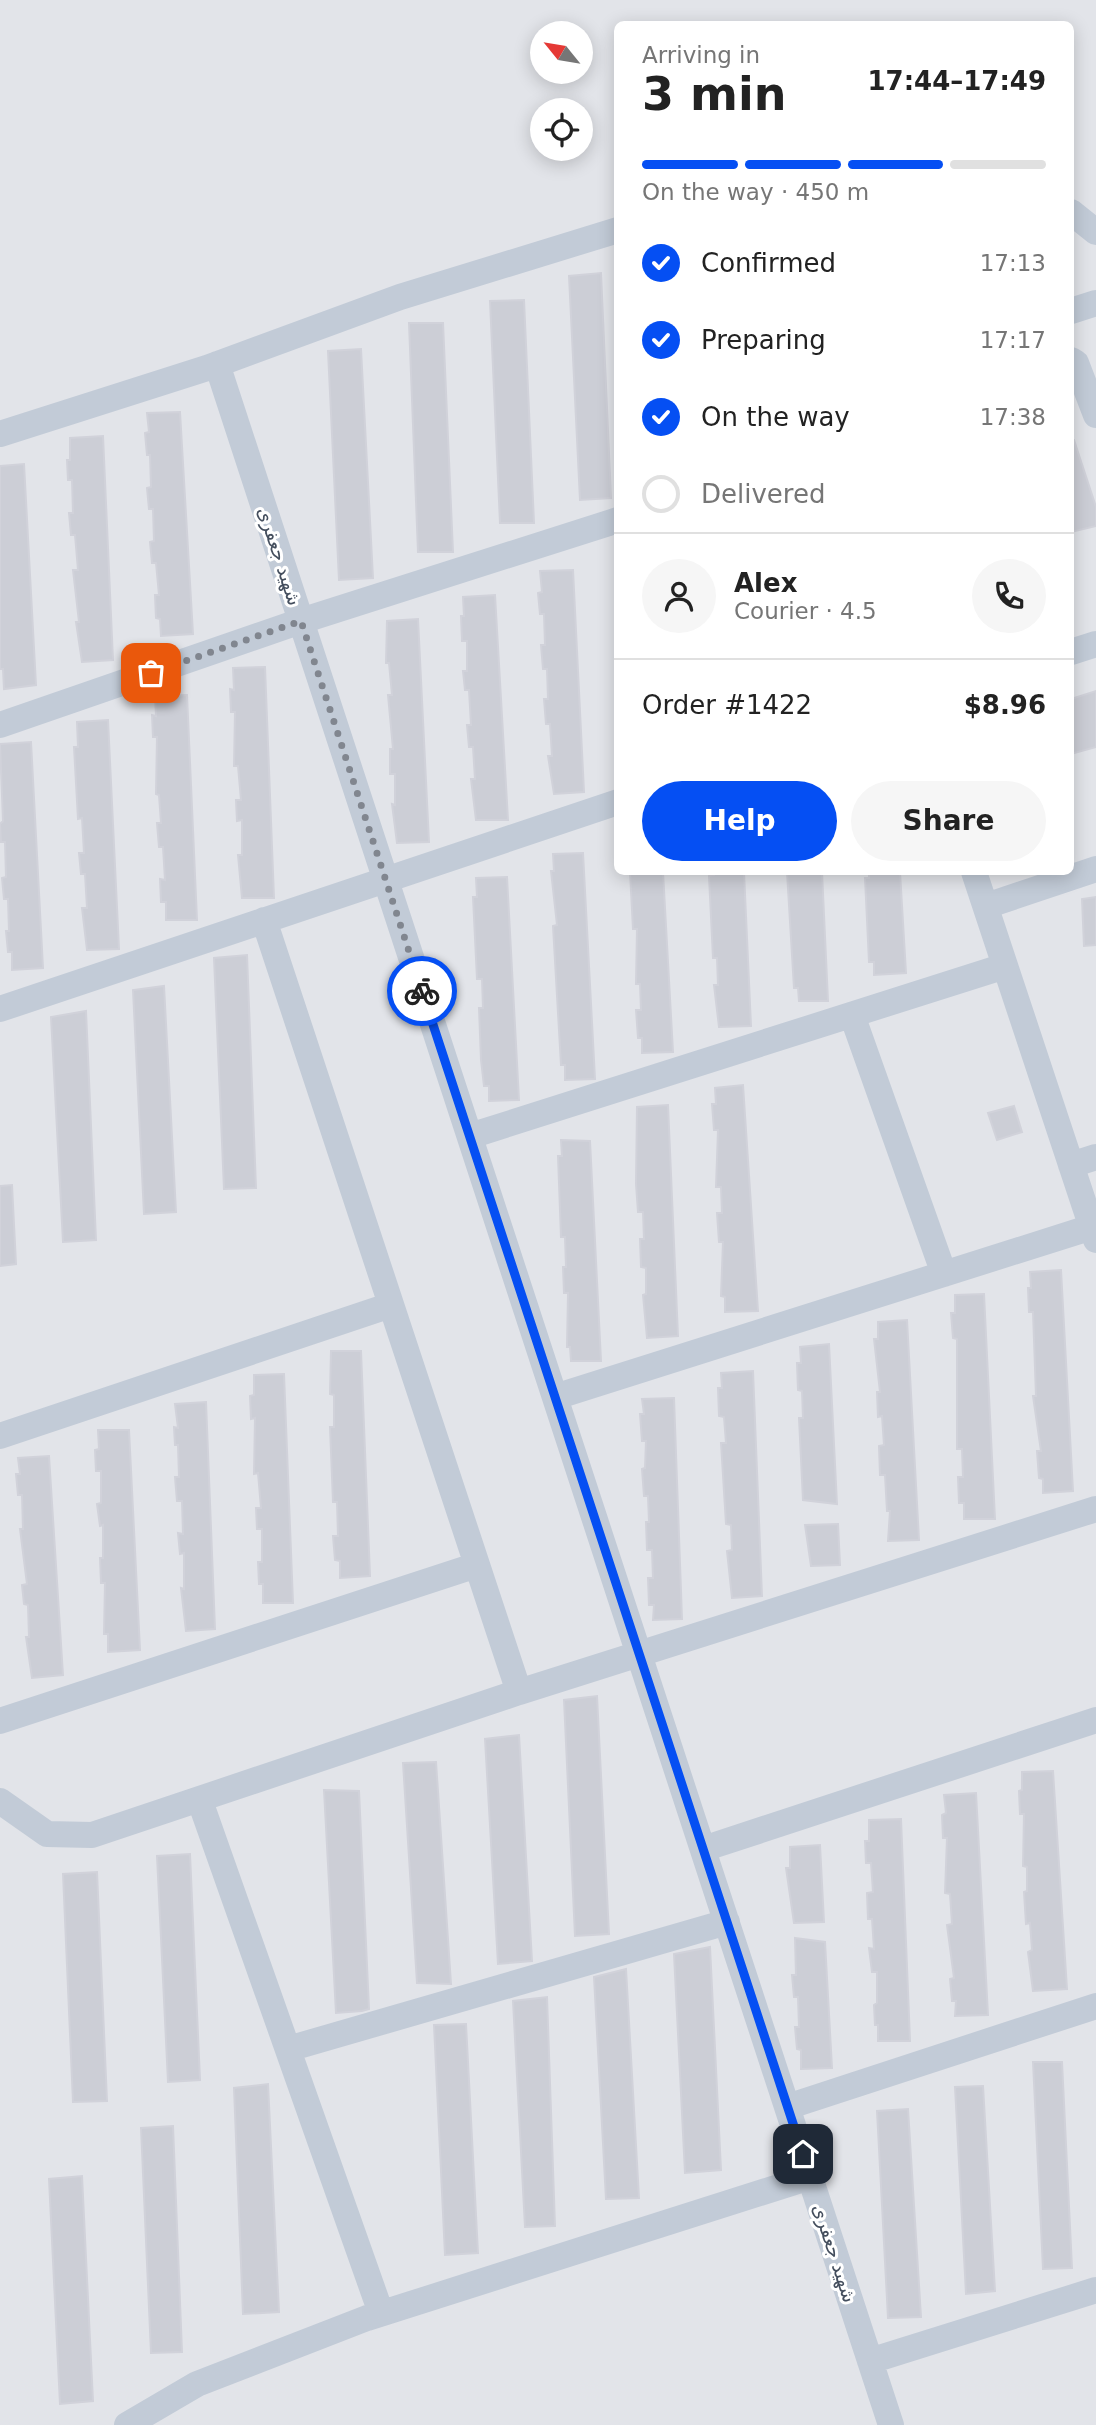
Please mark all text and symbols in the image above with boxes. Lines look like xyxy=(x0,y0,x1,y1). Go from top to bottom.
north arrow xyxy=(530,21,593,84)
map controls xyxy=(530,21,593,161)
text: Arriving in xyxy=(642,42,760,68)
text: 17:44–17:49 xyxy=(867,66,1046,96)
text: 3 min xyxy=(642,67,786,121)
button: locate xyxy=(530,98,593,161)
text: On the way · 450 m xyxy=(642,179,869,205)
icon: check xyxy=(642,244,680,282)
text: Confirmed xyxy=(701,248,836,278)
text: 17:13 xyxy=(980,250,1046,276)
icon: check xyxy=(642,321,680,359)
text: Preparing xyxy=(701,325,826,355)
text: 17:17 xyxy=(980,327,1046,353)
icon: check xyxy=(642,398,680,436)
text: On the way xyxy=(701,402,850,432)
text: 17:38 xyxy=(980,404,1046,430)
text: Delivered xyxy=(701,479,825,509)
street label: شهید جعفری xyxy=(253,504,306,608)
button: person xyxy=(642,559,716,633)
button: phone xyxy=(972,559,1046,633)
text: Alex xyxy=(734,568,797,598)
text: Courier · 4.5 xyxy=(734,598,877,624)
pin xyxy=(121,643,181,703)
icon: bag xyxy=(132,654,170,692)
text: Order #1422 xyxy=(642,690,812,720)
text: $8.96 xyxy=(964,690,1046,720)
button: Help xyxy=(642,781,837,861)
button: Share xyxy=(851,781,1046,861)
courier xyxy=(387,956,457,1026)
icon: bike xyxy=(403,972,441,1010)
pin xyxy=(773,2124,833,2184)
icon: home xyxy=(784,2135,822,2173)
street label: شهید جعفری xyxy=(808,2201,861,2305)

